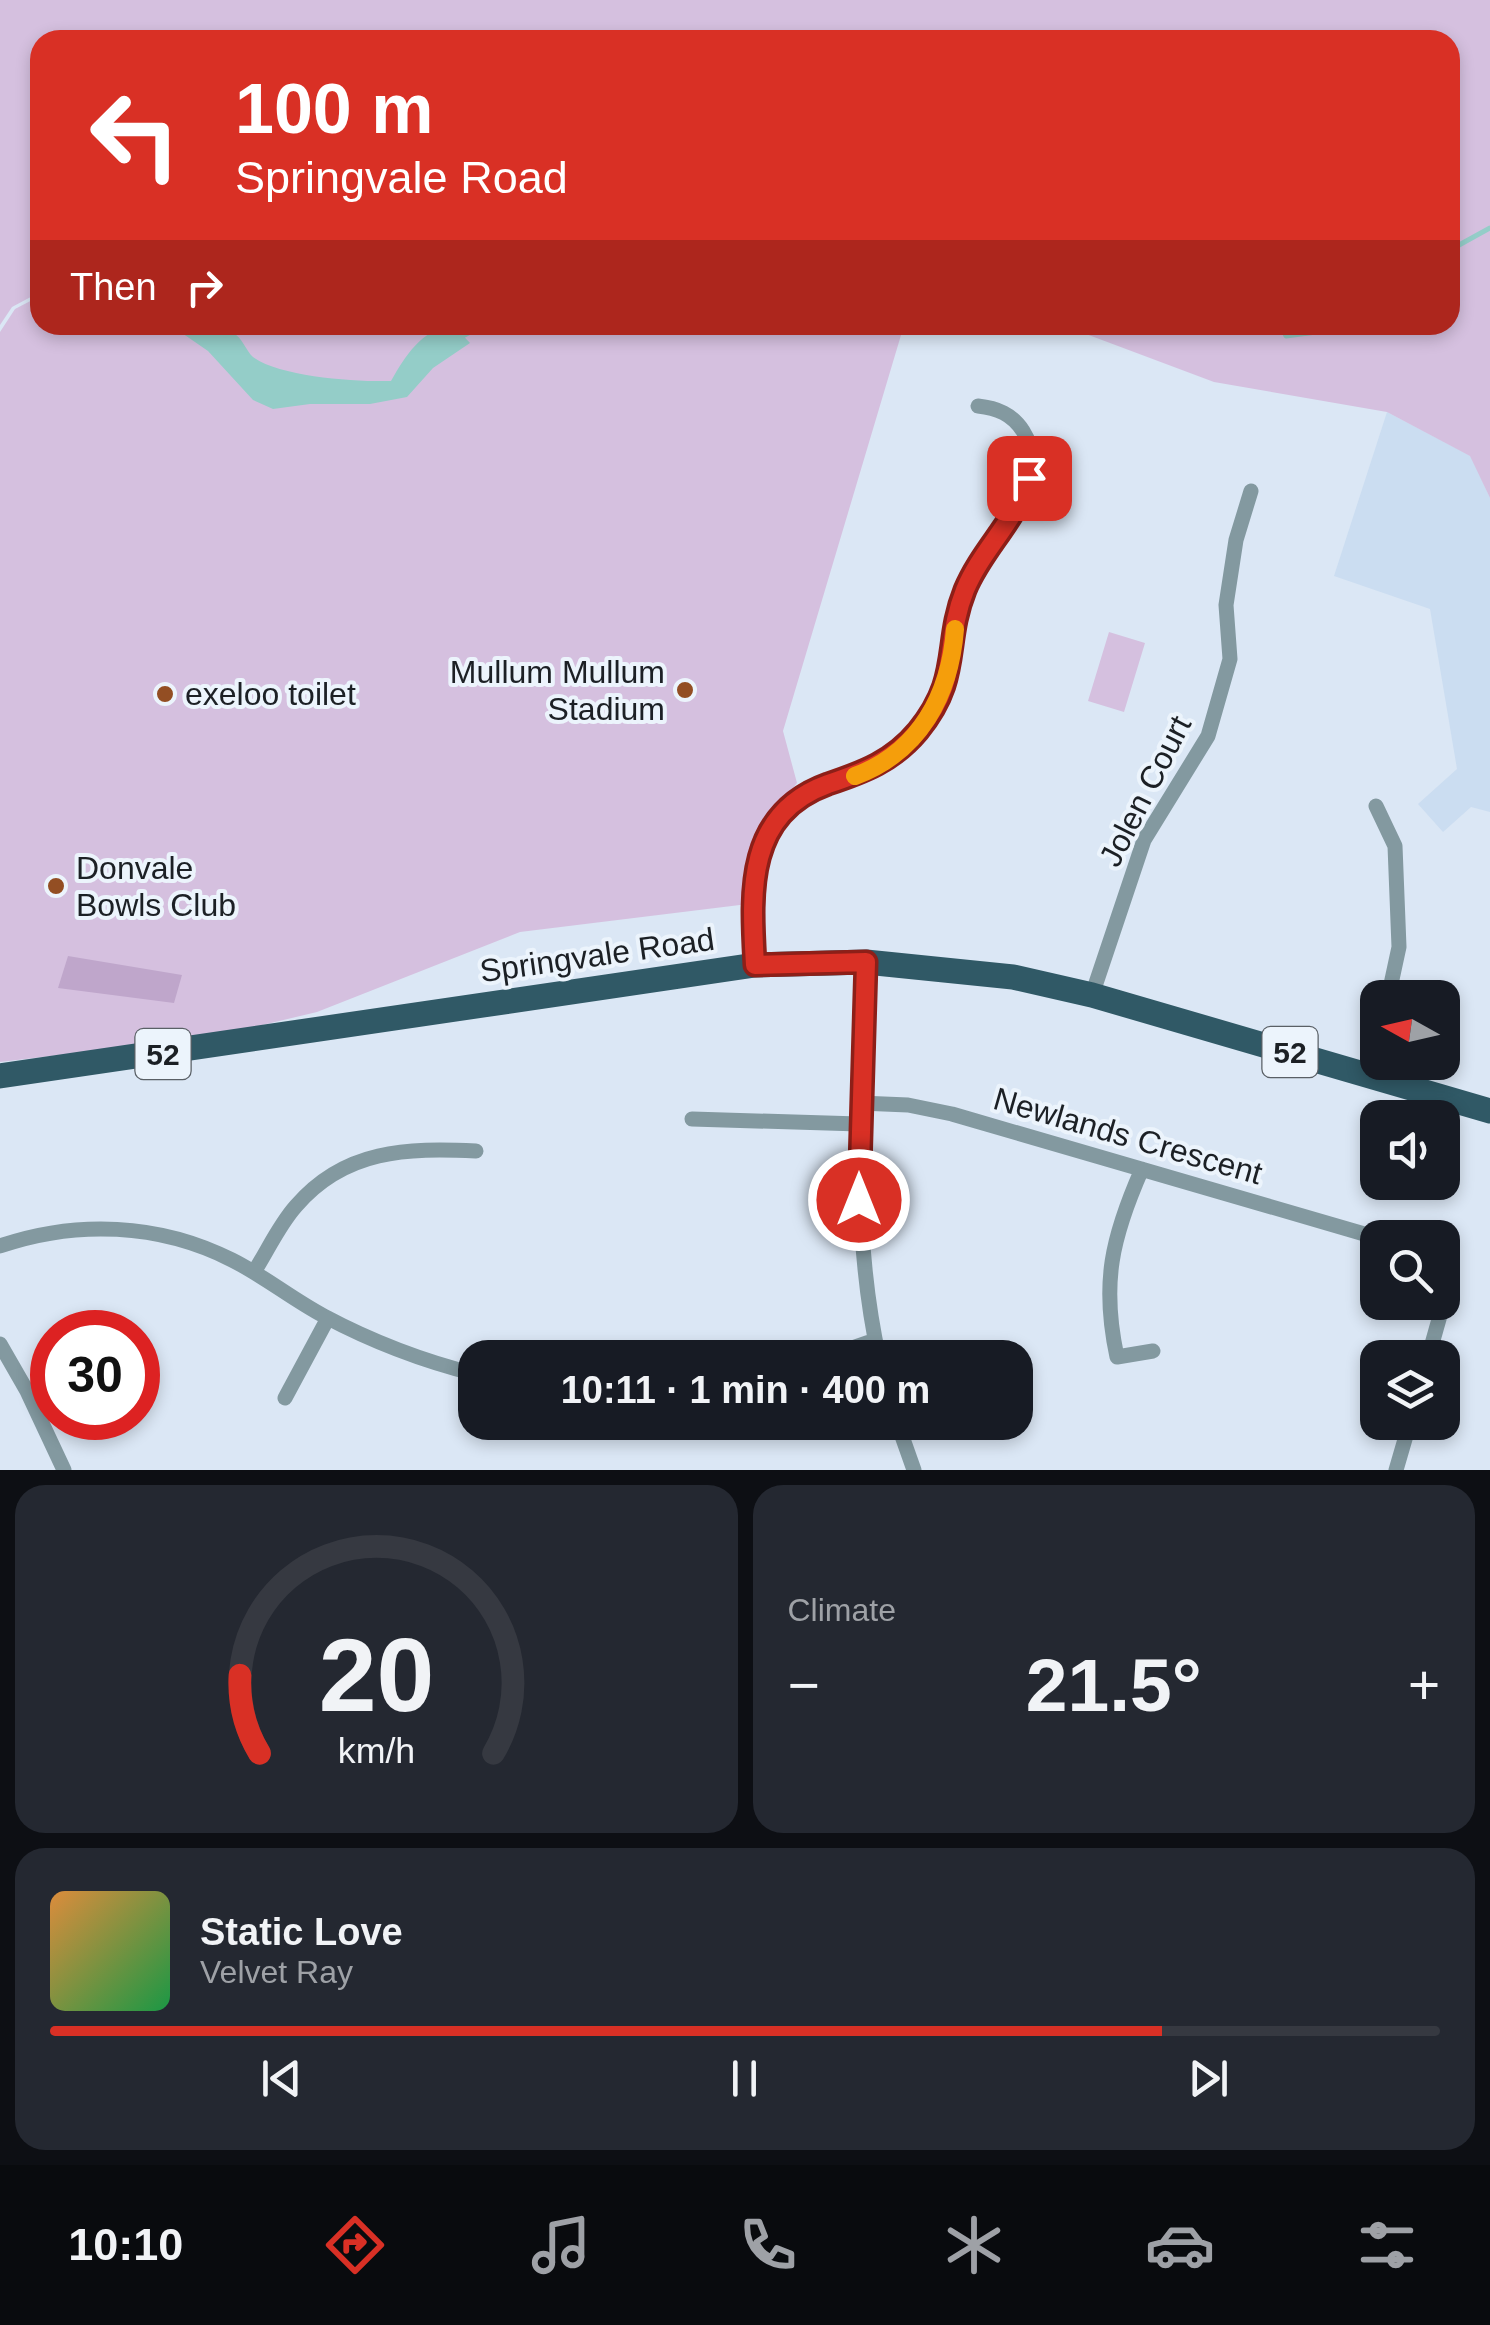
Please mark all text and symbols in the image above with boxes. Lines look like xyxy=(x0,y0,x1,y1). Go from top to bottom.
icon: left xyxy=(70,70,200,200)
text: 100 m xyxy=(235,70,433,148)
text: Springvale Road xyxy=(235,152,568,203)
icon: right xyxy=(177,260,232,315)
text: Then xyxy=(70,266,157,308)
pin xyxy=(987,436,1072,521)
icon: arrive xyxy=(1002,451,1057,506)
place label: Mullum Mullum Stadium xyxy=(450,654,665,727)
place label: exeloo toilet xyxy=(185,676,356,712)
marker: Mullum Mullum Stadium xyxy=(674,679,696,701)
marker: exeloo toilet xyxy=(154,683,176,705)
street label: Jolen Court xyxy=(1092,710,1198,872)
place label: Donvale Bowls Club xyxy=(76,850,236,923)
marker: Donvale Bowls Club xyxy=(45,875,67,897)
street label: Springvale Road xyxy=(477,921,717,989)
north arrow xyxy=(1360,980,1460,1080)
map controls xyxy=(1360,980,1460,1440)
road number: 52 xyxy=(1262,1027,1318,1077)
road number: 52 xyxy=(136,1029,190,1079)
street label: Newlands Crescent xyxy=(990,1080,1266,1192)
button: sound xyxy=(1360,1100,1460,1200)
position arrow xyxy=(807,1148,911,1252)
button: search xyxy=(1360,1220,1460,1320)
speed limit sign: 30 xyxy=(30,1310,160,1440)
button: layers xyxy=(1360,1340,1460,1440)
text: 10:11 · 1 min · 400 m xyxy=(561,1369,930,1411)
text: Climate xyxy=(788,1592,896,1628)
text: 20 xyxy=(318,1617,434,1733)
text: 21.5° xyxy=(1026,1643,1202,1727)
text: − xyxy=(788,1654,820,1716)
text: + xyxy=(1408,1654,1440,1716)
text: km/h xyxy=(338,1731,415,1771)
text: Static Love xyxy=(200,1911,403,1953)
text: Velvet Ray xyxy=(200,1954,353,1990)
icon: previous xyxy=(254,2051,309,2106)
icon: pause xyxy=(717,2051,772,2106)
icon: next xyxy=(1181,2051,1236,2106)
icon: directions xyxy=(320,2210,390,2280)
icon: music xyxy=(526,2210,596,2280)
icon: phone xyxy=(733,2210,803,2280)
icon: climate xyxy=(939,2210,1009,2280)
icon: car xyxy=(1145,2210,1215,2280)
icon: filters xyxy=(1352,2210,1422,2280)
text: 10:10 xyxy=(68,2219,183,2270)

